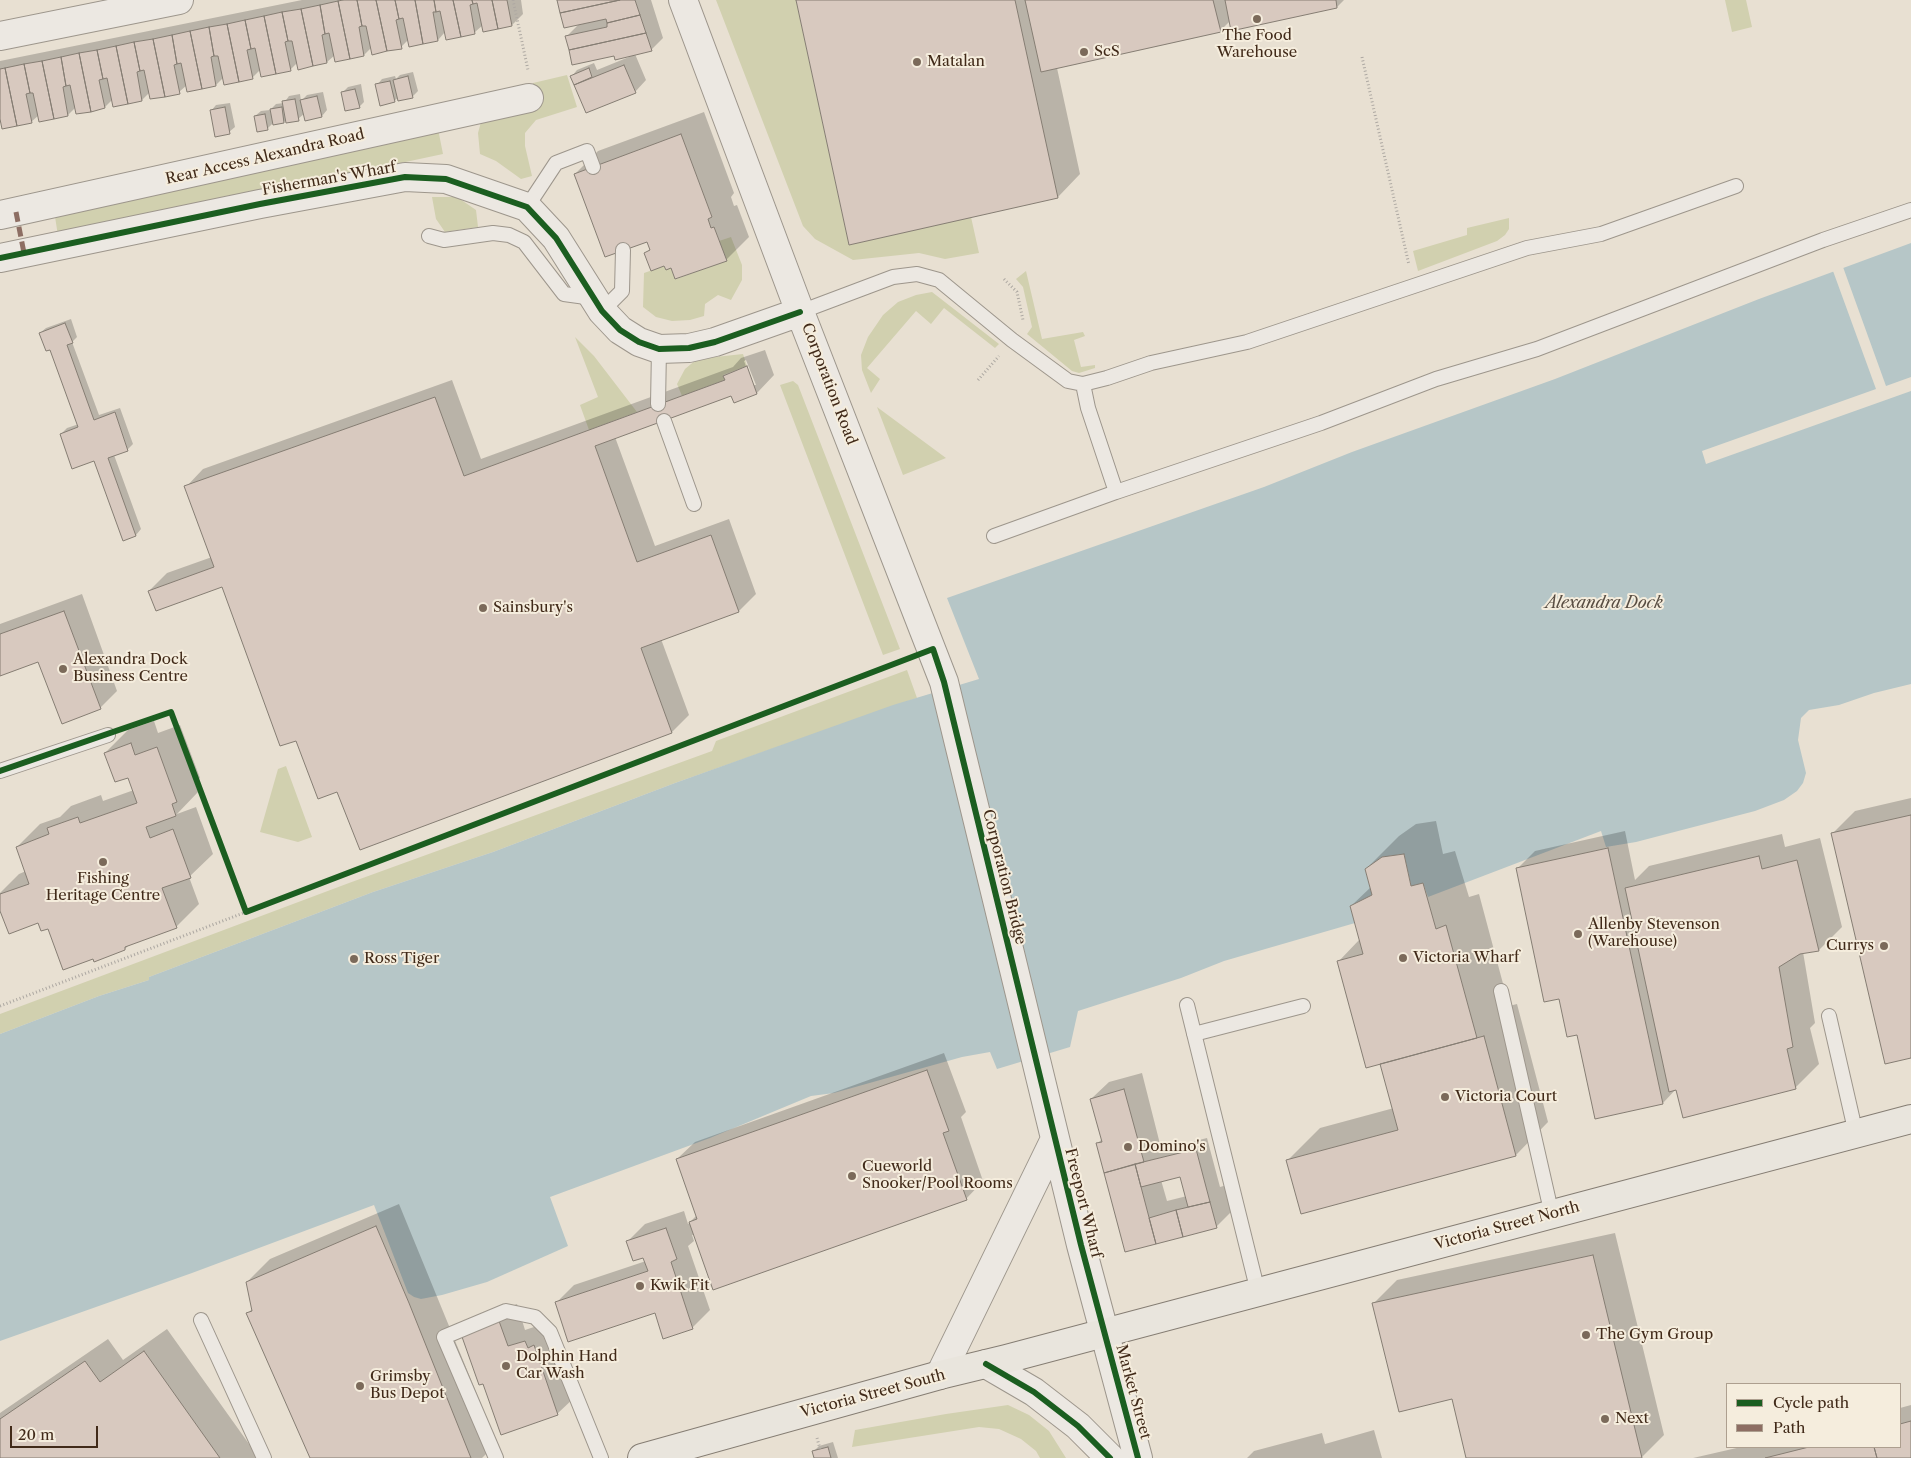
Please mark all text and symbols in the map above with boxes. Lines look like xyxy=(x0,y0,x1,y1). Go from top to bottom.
marker: The Food Warehouse xyxy=(1251,13,1263,25)
place label: The Food Warehouse xyxy=(1217,27,1297,62)
place label: ScS xyxy=(1094,43,1120,61)
marker: ScS xyxy=(1078,46,1090,58)
place label: Matalan xyxy=(927,53,985,71)
marker: Matalan xyxy=(911,56,923,68)
street label: Rear Access Alexandra Road xyxy=(164,125,366,189)
street label: Fisherman's Wharf xyxy=(261,158,397,200)
street label: Corporation Road xyxy=(797,320,861,448)
water label: Alexandra Dock xyxy=(1545,593,1663,613)
place label: Sainsbury's xyxy=(493,599,573,617)
marker: Sainsbury's xyxy=(477,602,489,614)
place label: Alexandra Dock Business Centre xyxy=(73,651,188,686)
marker: Alexandra Dock Business Centre xyxy=(57,663,69,675)
street label: Corporation Bridge xyxy=(978,807,1030,947)
marker: Fishing Heritage Centre xyxy=(97,856,109,868)
place label: Fishing Heritage Centre xyxy=(46,870,160,905)
place label: Allenby Stevenson (Warehouse) xyxy=(1588,916,1720,951)
marker: Allenby Stevenson (Warehouse) xyxy=(1572,928,1584,940)
place label: Currys xyxy=(1826,937,1874,955)
marker: Currys xyxy=(1878,940,1890,952)
place label: Victoria Wharf xyxy=(1413,949,1519,967)
place label: Ross Tiger xyxy=(364,950,439,968)
marker: Victoria Wharf xyxy=(1397,952,1409,964)
marker: Ross Tiger xyxy=(348,953,360,965)
place label: Victoria Court xyxy=(1455,1088,1557,1106)
marker: Victoria Court xyxy=(1439,1091,1451,1103)
place label: Domino's xyxy=(1138,1138,1206,1156)
marker: Domino's xyxy=(1122,1141,1134,1153)
street label: Freeport Wharf xyxy=(1061,1146,1105,1260)
place label: Cueworld Snooker/Pool Rooms xyxy=(862,1158,1013,1193)
marker: Cueworld Snooker/Pool Rooms xyxy=(846,1170,858,1182)
street label: Victoria Street North xyxy=(1433,1198,1581,1254)
place label: Kwik Fit xyxy=(650,1277,710,1295)
marker: Kwik Fit xyxy=(634,1280,646,1292)
place label: The Gym Group xyxy=(1596,1326,1713,1344)
marker: The Gym Group xyxy=(1580,1329,1592,1341)
street label: Market Street xyxy=(1112,1343,1154,1441)
place label: Dolphin Hand Car Wash xyxy=(516,1348,618,1383)
marker: Dolphin Hand Car Wash xyxy=(500,1360,512,1372)
street label: Victoria Street South xyxy=(799,1366,947,1422)
place label: Grimsby Bus Depot xyxy=(370,1368,445,1403)
marker: Grimsby Bus Depot xyxy=(354,1380,366,1392)
legend xyxy=(1726,1383,1901,1448)
text: Cycle path xyxy=(1773,1393,1849,1412)
place label: Next xyxy=(1615,1410,1649,1428)
marker: Next xyxy=(1599,1413,1611,1425)
scale bar xyxy=(12,1416,100,1448)
text: Path xyxy=(1773,1418,1805,1437)
text: 20 m xyxy=(18,1425,54,1444)

